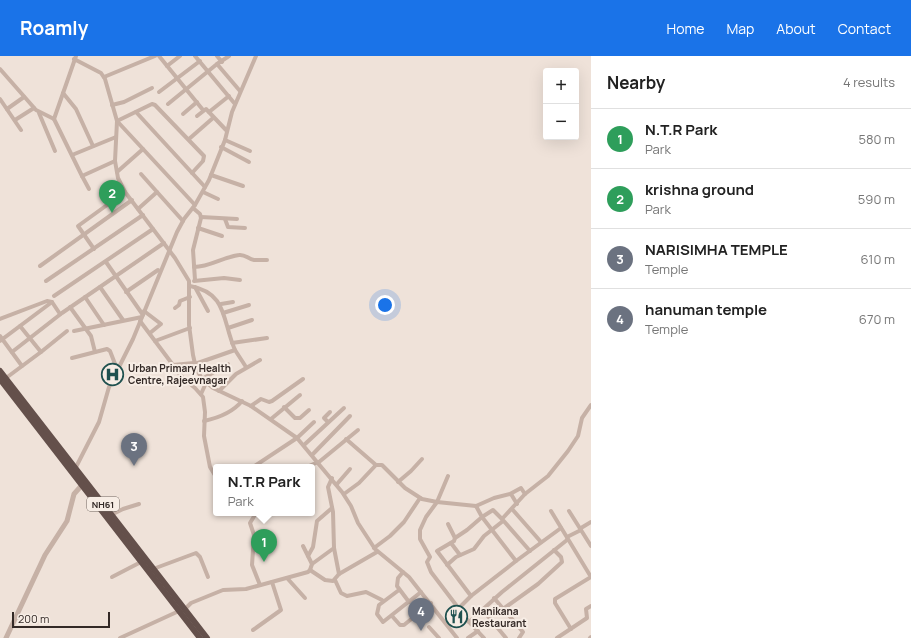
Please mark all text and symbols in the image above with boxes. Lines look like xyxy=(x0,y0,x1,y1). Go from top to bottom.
text: Roamly xyxy=(20,15,88,41)
text: Home xyxy=(667,19,704,38)
text: Map xyxy=(726,19,754,38)
text: About xyxy=(776,19,816,38)
text: Contact xyxy=(838,19,891,38)
map controls xyxy=(543,68,579,140)
button: + xyxy=(543,68,579,104)
text: Nearby xyxy=(607,71,665,94)
text: 4 results xyxy=(843,73,895,91)
button: − xyxy=(543,104,579,140)
text: N.T.R Park xyxy=(645,119,717,140)
text: 1 xyxy=(617,130,623,148)
text: 580 m xyxy=(858,130,895,148)
text: Park xyxy=(645,140,671,158)
text: krishna ground xyxy=(645,179,754,200)
pin: 2 xyxy=(99,180,125,213)
text: 2 xyxy=(616,190,624,208)
text: 590 m xyxy=(858,190,895,208)
text: Park xyxy=(645,200,671,218)
text: NARISIMHA TEMPLE xyxy=(645,239,788,260)
text: 3 xyxy=(616,250,624,268)
text: 610 m xyxy=(861,250,895,268)
text: Temple xyxy=(645,260,688,278)
your location xyxy=(375,295,395,315)
text: hanuman temple xyxy=(645,299,767,320)
text: 4 xyxy=(616,310,624,328)
text: 670 m xyxy=(859,310,895,328)
text: Temple xyxy=(645,320,688,338)
hospital icon: Urban Primary Health Centre, Rajeevnagar xyxy=(100,361,126,387)
place label: Urban Primary Health Centre, Rajeevnagar xyxy=(128,361,231,387)
pin: 3 xyxy=(121,433,147,466)
popup xyxy=(213,464,315,516)
text: N.T.R Park xyxy=(228,471,300,492)
text: Park xyxy=(228,492,254,510)
road number: NH61 xyxy=(87,497,119,511)
pin: 1 xyxy=(251,529,277,562)
pin: 4 xyxy=(408,598,434,631)
restaurant icon: Manikana Restaurant xyxy=(444,604,470,630)
place label: Manikana Restaurant xyxy=(472,604,527,630)
scale bar xyxy=(12,610,110,629)
text: 200 m xyxy=(18,611,49,626)

